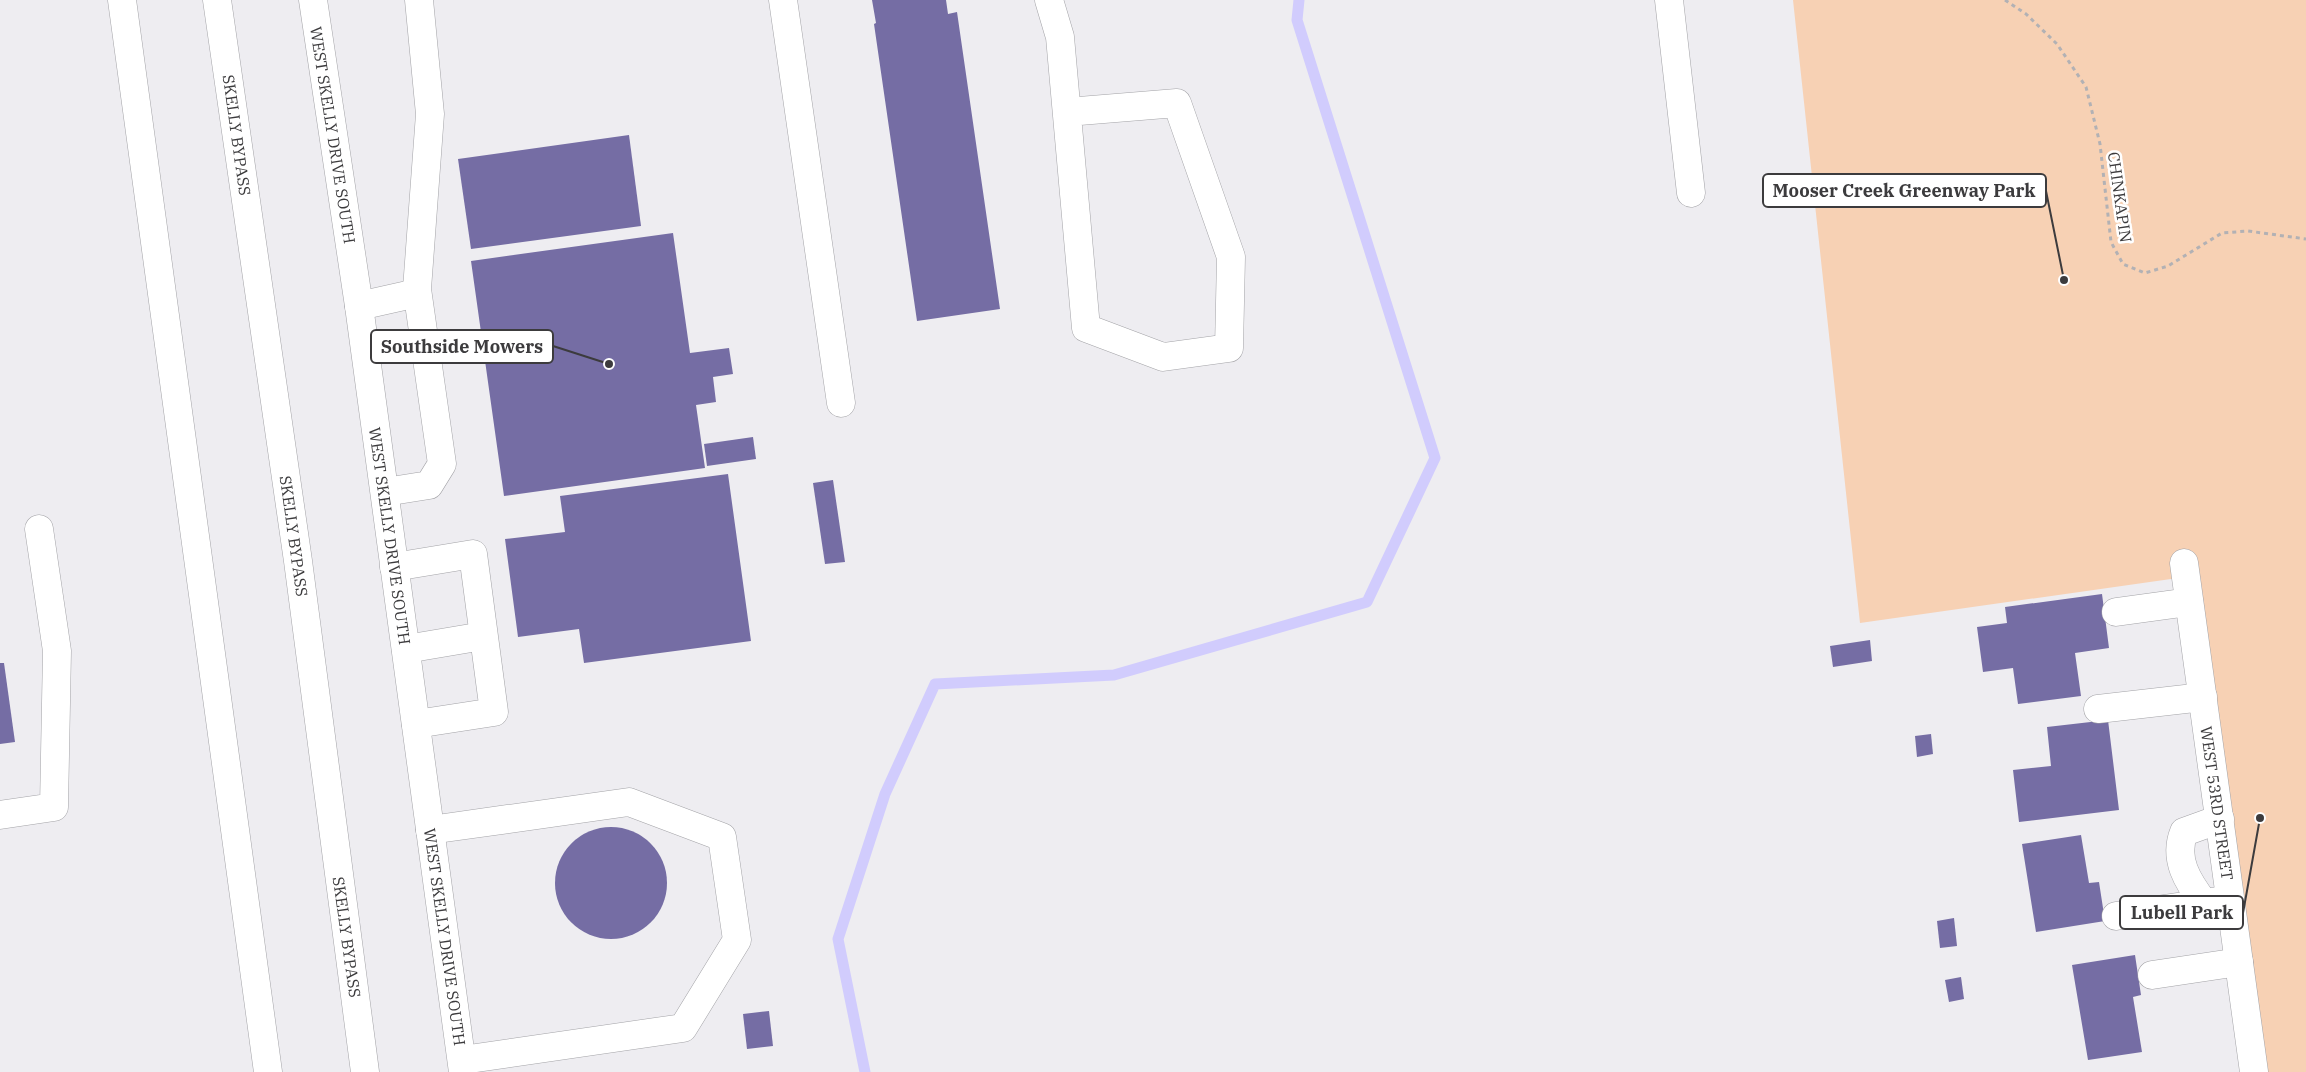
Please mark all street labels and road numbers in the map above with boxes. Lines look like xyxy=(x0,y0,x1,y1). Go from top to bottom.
street label: WEST SKELLY DRIVE SOUTH xyxy=(306,25,360,245)
street label: SKELLY BYPASS xyxy=(219,73,255,197)
street label: CHINKAPIN xyxy=(2104,150,2136,244)
street label: WEST SKELLY DRIVE SOUTH xyxy=(365,426,415,646)
street label: SKELLY BYPASS xyxy=(276,474,312,598)
street label: WEST 53RD STREET xyxy=(2196,725,2238,881)
street label: WEST SKELLY DRIVE SOUTH xyxy=(420,827,470,1047)
street label: SKELLY BYPASS xyxy=(329,875,365,999)

